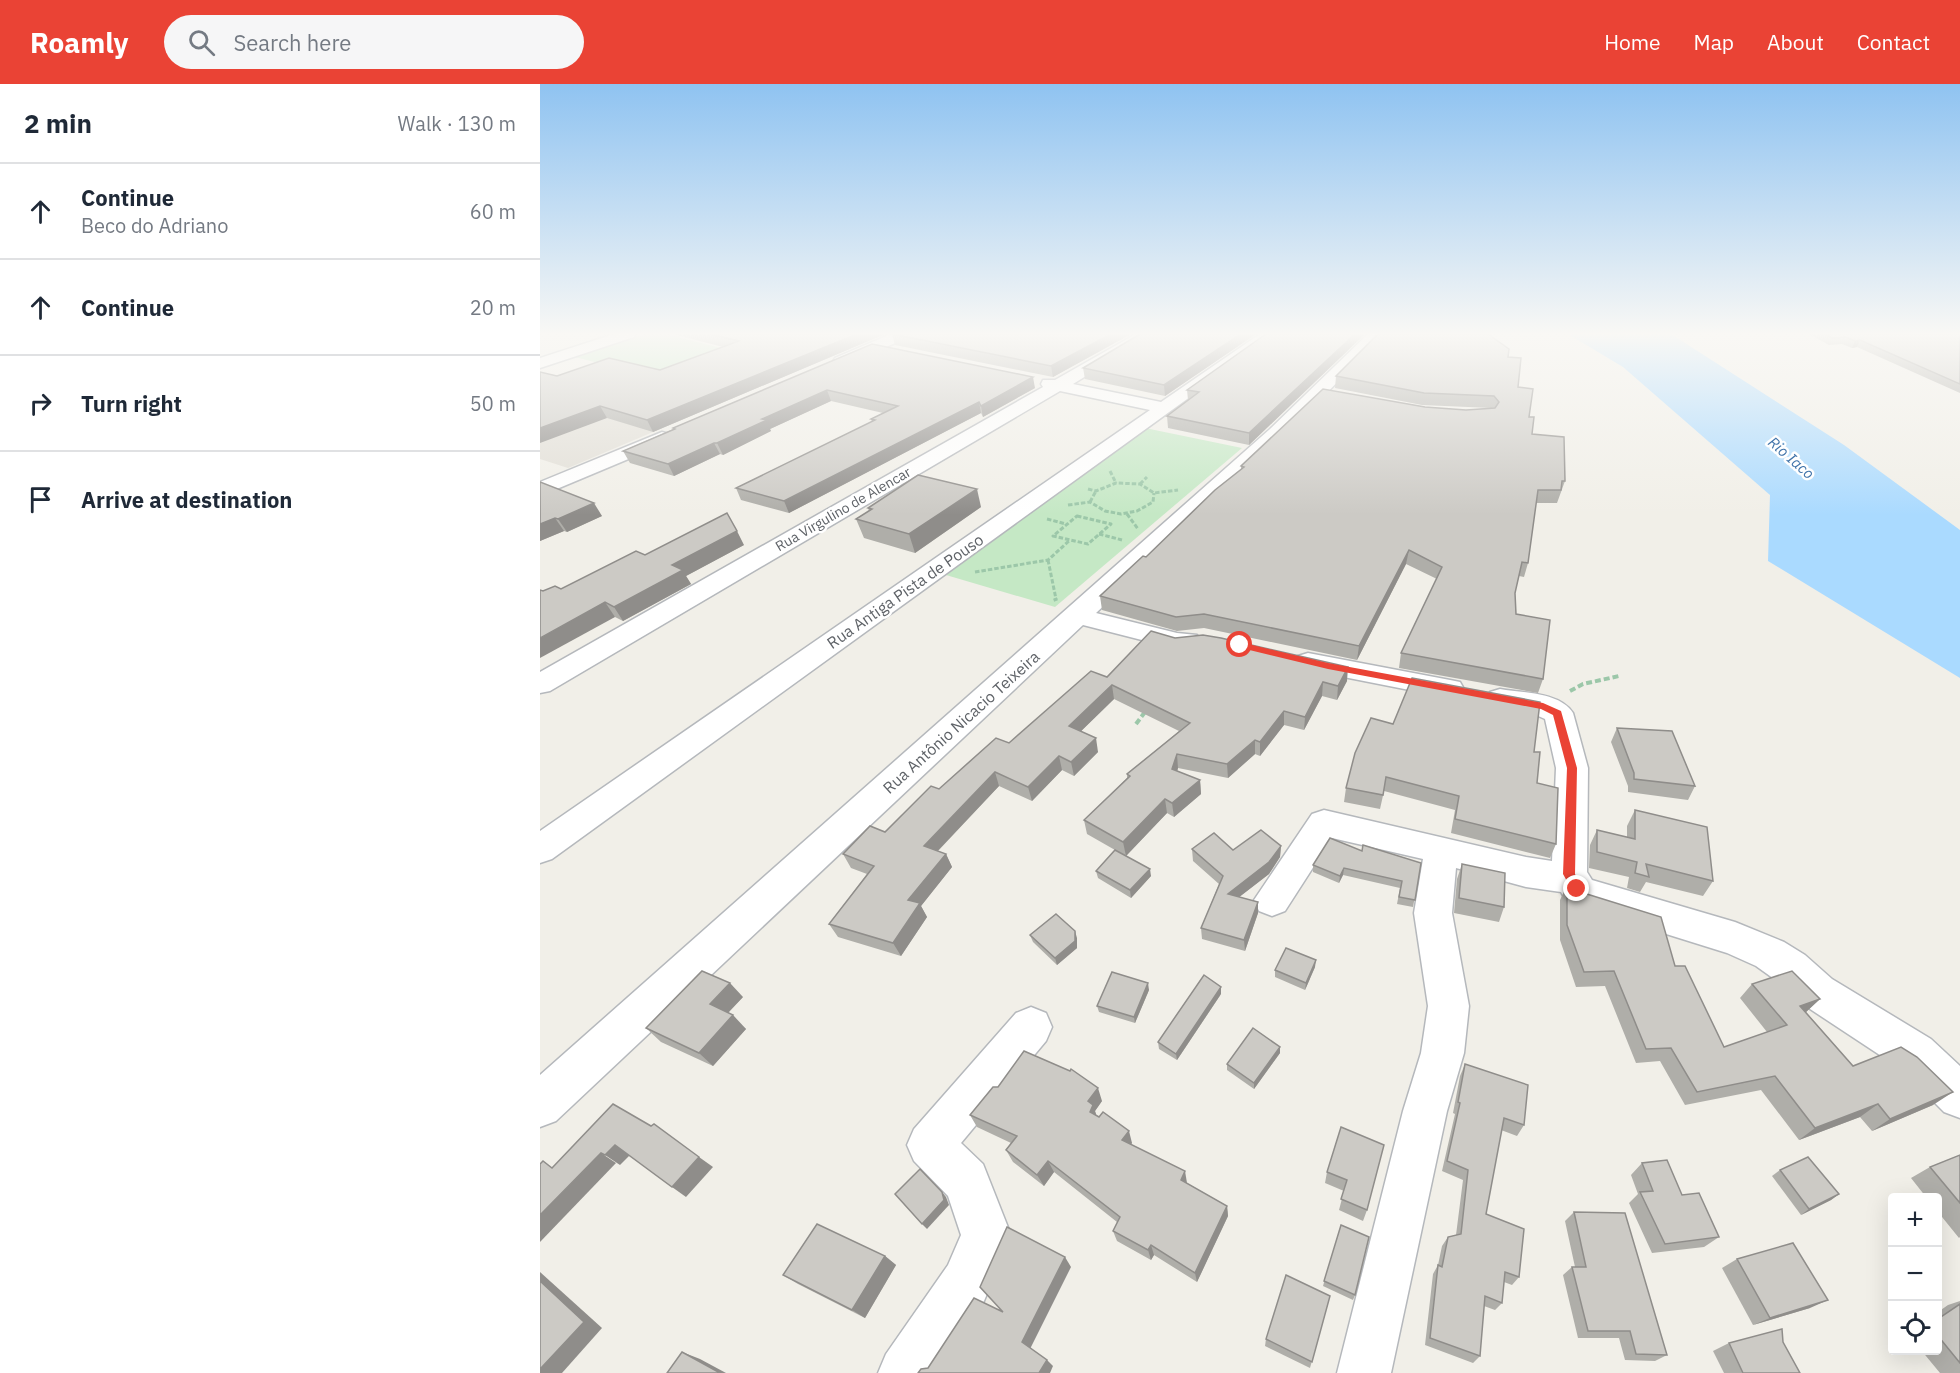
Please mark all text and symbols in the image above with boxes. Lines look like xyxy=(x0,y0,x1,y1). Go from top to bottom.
search box xyxy=(164,15,584,69)
text: Roamly xyxy=(30,24,128,61)
icon: search xyxy=(185,26,218,59)
text: Search here xyxy=(233,28,351,57)
text: Home xyxy=(1604,28,1661,56)
text: Map xyxy=(1694,28,1734,56)
text: About xyxy=(1767,28,1824,56)
text: Contact xyxy=(1857,28,1930,56)
text: 2 min xyxy=(24,106,92,140)
text: Walk · 130 m xyxy=(398,110,516,137)
text: Continue xyxy=(81,183,174,212)
icon: ahead xyxy=(24,195,57,228)
text: 60 m xyxy=(470,198,516,225)
text: Beco do Adriano xyxy=(81,212,228,239)
icon: ahead xyxy=(24,291,57,324)
text: Continue xyxy=(81,293,174,322)
text: 20 m xyxy=(470,294,516,321)
icon: right xyxy=(24,387,57,420)
text: Turn right xyxy=(81,389,182,418)
text: 50 m xyxy=(470,390,516,417)
water label: Rio Iaco xyxy=(1764,432,1818,483)
street label: Rua Virgulino de Alencar xyxy=(772,463,914,555)
icon: arrive xyxy=(24,483,57,516)
text: Arrive at destination xyxy=(81,485,292,514)
street label: Rua Antiga Pista de Pouso xyxy=(823,529,987,653)
route start xyxy=(1226,631,1252,657)
street label: Rua Antônio Nicacio Teixeira xyxy=(879,646,1044,798)
route end xyxy=(1563,875,1589,901)
map controls xyxy=(1888,1193,1942,1355)
button: + xyxy=(1888,1193,1942,1247)
button: − xyxy=(1888,1247,1942,1301)
button: locate xyxy=(1888,1301,1942,1355)

